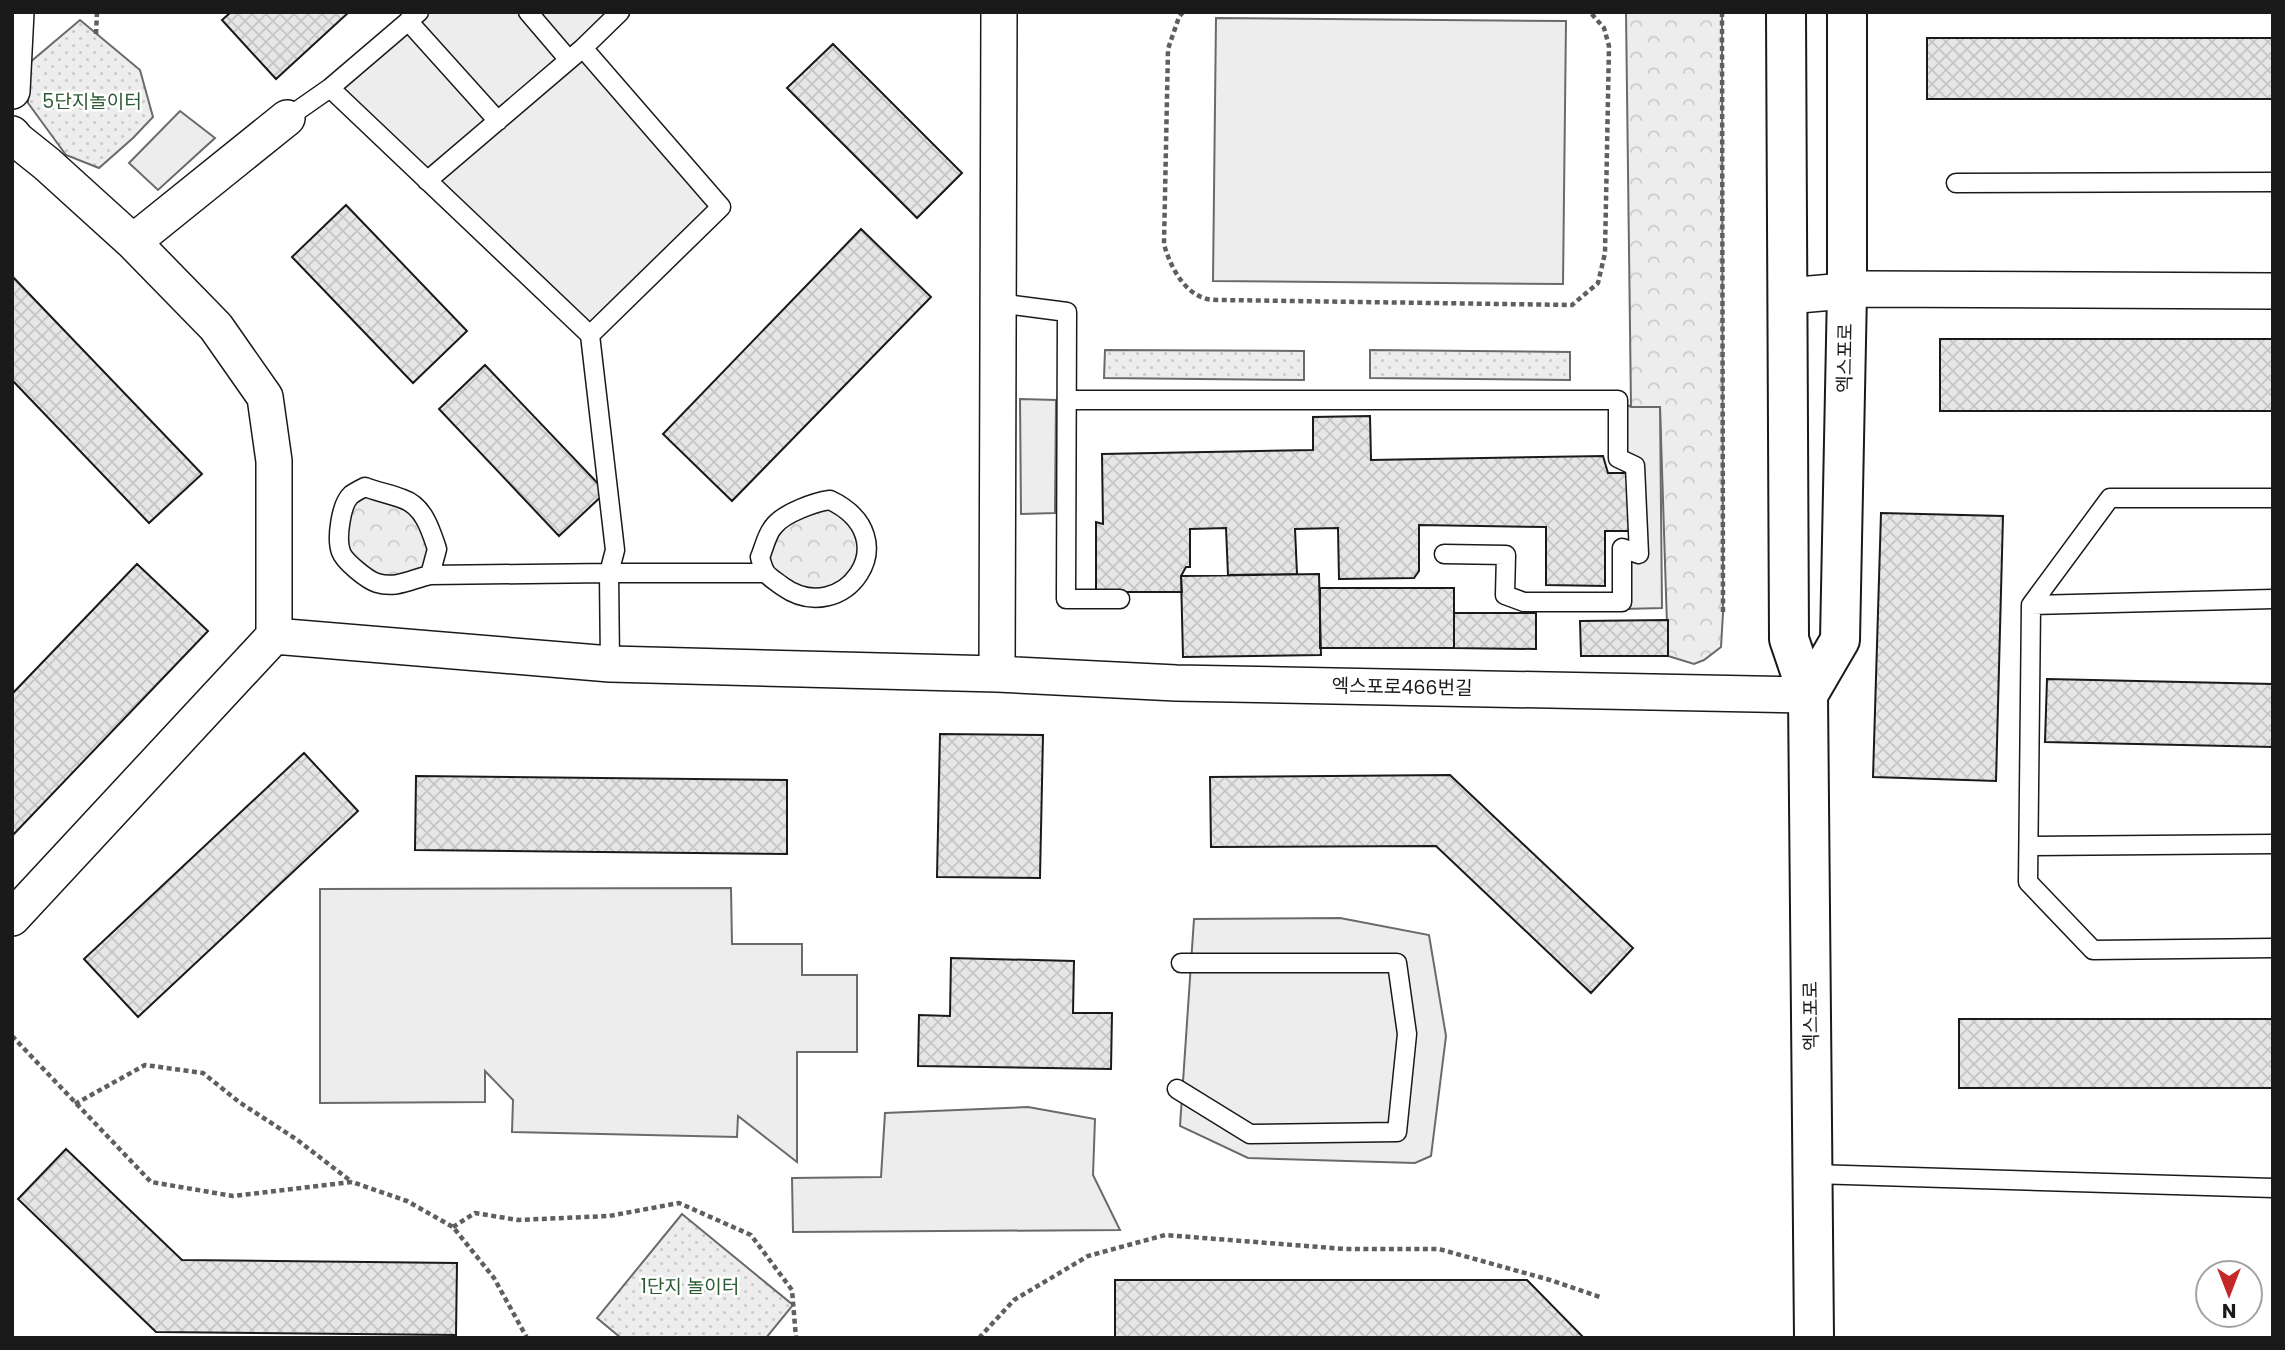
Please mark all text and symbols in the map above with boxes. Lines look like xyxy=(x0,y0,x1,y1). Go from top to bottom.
park label: 5단지놀이터 xyxy=(42,88,142,115)
street label: 엑스포로 xyxy=(1831,323,1859,393)
street label: 엑스포로466번길 xyxy=(1331,672,1473,702)
street label: 엑스포로 xyxy=(1797,981,1825,1051)
north arrow xyxy=(2194,1259,2264,1329)
park label: 1단지 놀이터 xyxy=(641,1273,739,1300)
text: N xyxy=(2222,1297,2236,1324)

